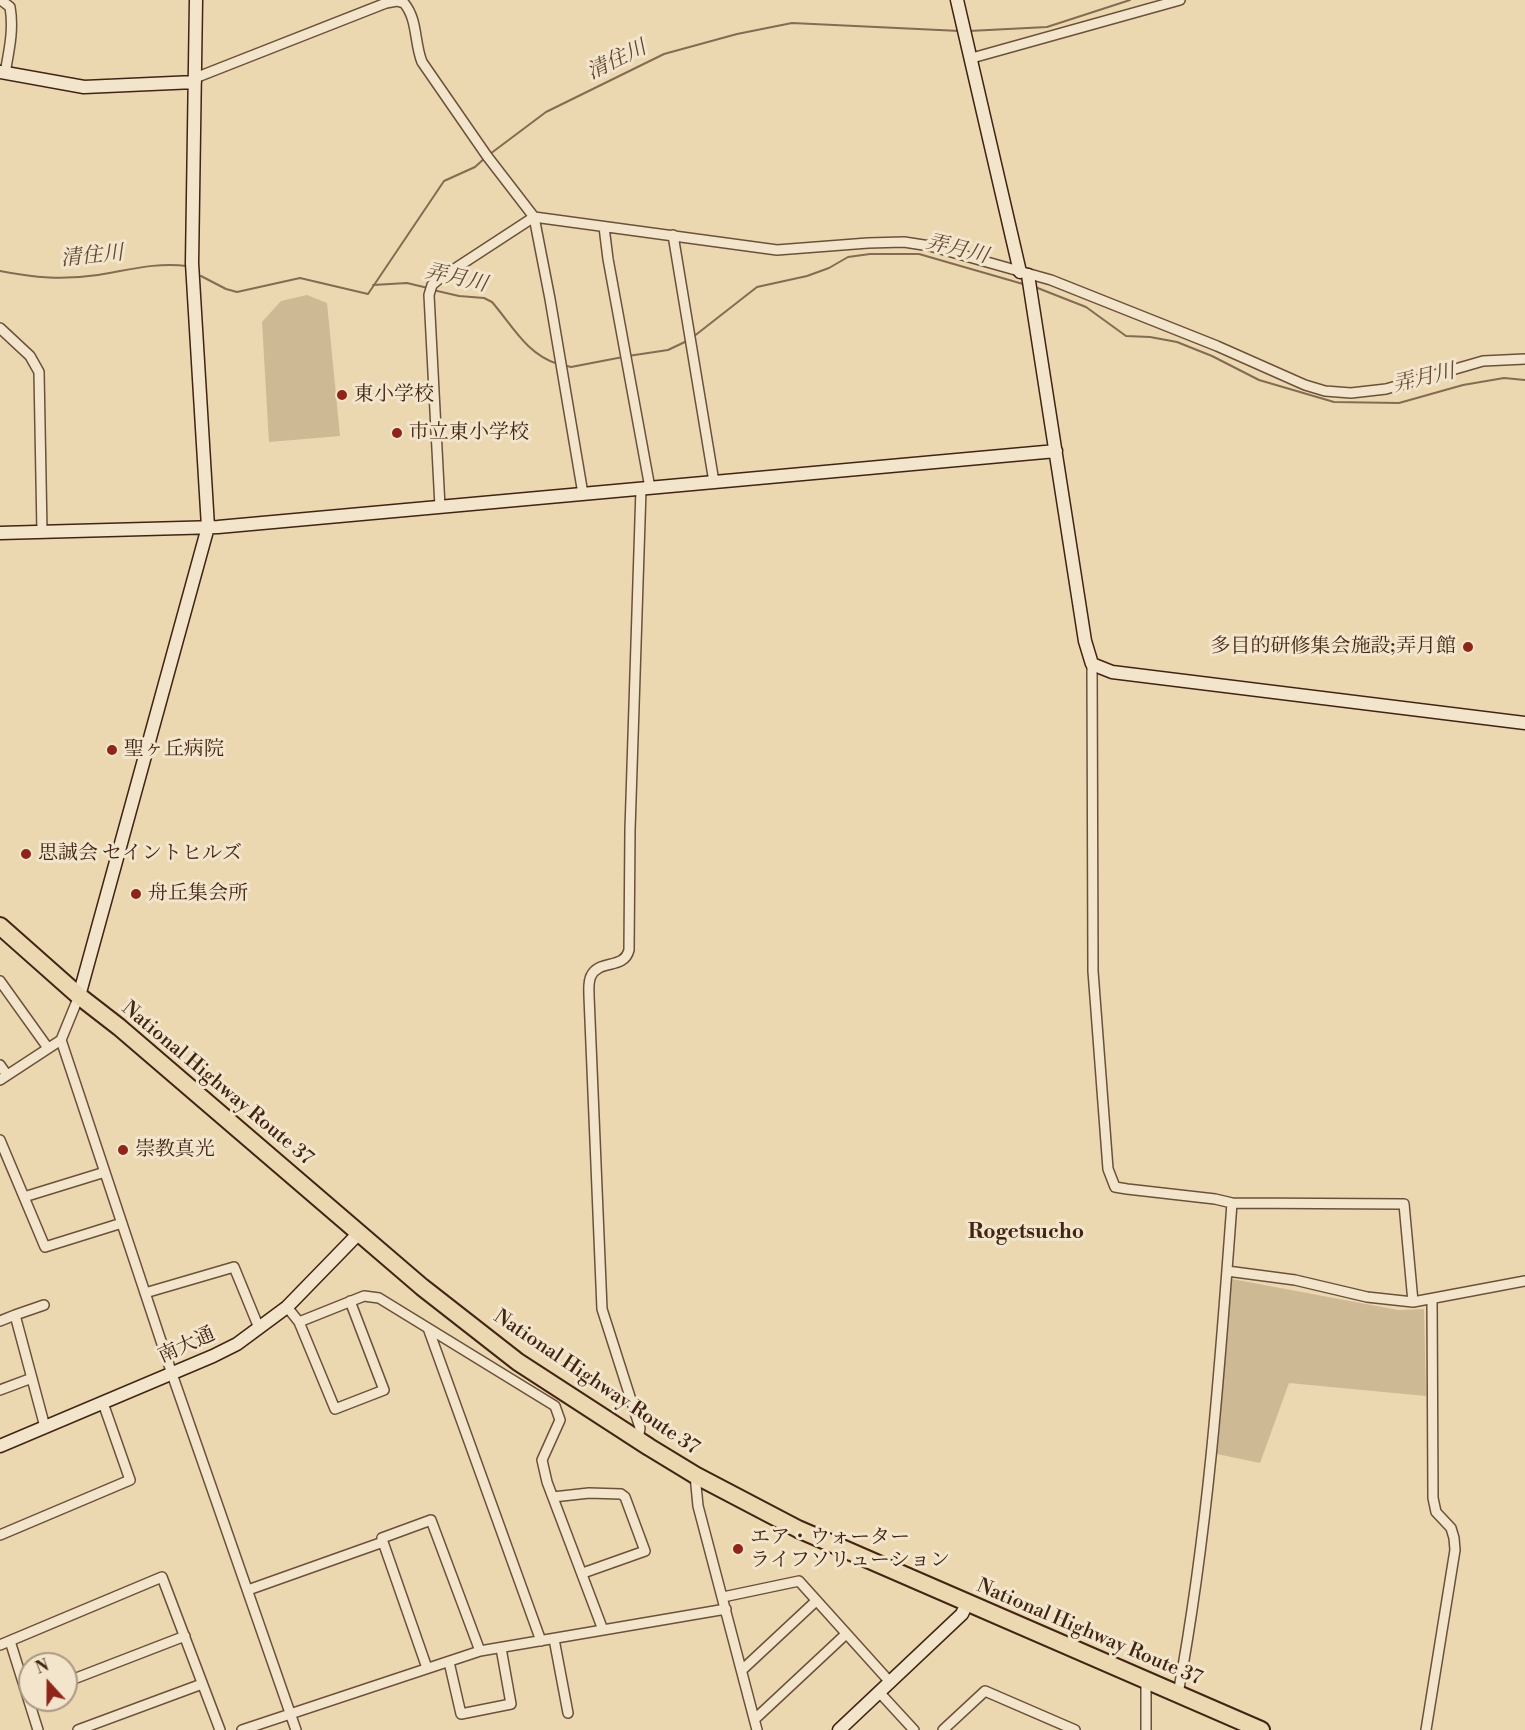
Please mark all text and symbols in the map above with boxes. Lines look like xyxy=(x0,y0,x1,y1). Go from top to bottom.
water label: 清住川 xyxy=(583,36,651,86)
water label: 弄月川 xyxy=(923,230,991,270)
water label: 清住川 xyxy=(59,241,125,273)
water label: 弄月川 xyxy=(422,260,490,298)
water label: 弄月川 xyxy=(1390,360,1458,398)
place label: 東小学校 xyxy=(354,383,434,407)
marker: 東小学校 xyxy=(335,388,349,402)
place label: 市立東小学校 xyxy=(409,421,529,445)
marker: 市立東小学校 xyxy=(390,426,404,440)
place label: 多目的研修集会施設;弄月館 xyxy=(1210,635,1456,659)
marker: 多目的研修集会施設;弄月館 xyxy=(1461,640,1475,654)
place label: 聖ヶ丘病院 xyxy=(124,738,224,762)
marker: 聖ヶ丘病院 xyxy=(105,743,119,757)
place label: 思誠会 セイントヒルズ xyxy=(38,842,242,866)
marker: 思誠会 セイントヒルズ xyxy=(19,847,33,861)
place label: 舟丘集会所 xyxy=(148,882,248,906)
marker: 舟丘集会所 xyxy=(129,887,143,901)
street label: National Highway Route 37 xyxy=(116,997,318,1171)
place label: 崇教真光 xyxy=(135,1138,215,1162)
marker: 崇教真光 xyxy=(116,1143,130,1157)
district label: Rogetsucho xyxy=(968,1220,1084,1246)
street label: National Highway Route 37 xyxy=(489,1305,703,1461)
street label: 南大通 xyxy=(155,1323,219,1369)
place label: エア・ウォーター ライフソリューション xyxy=(750,1526,950,1573)
marker: エア・ウォーター ライフソリューション xyxy=(731,1542,745,1556)
street label: National Highway Route 37 xyxy=(973,1575,1205,1691)
north arrow xyxy=(18,1652,78,1712)
text: N xyxy=(33,1655,52,1679)

